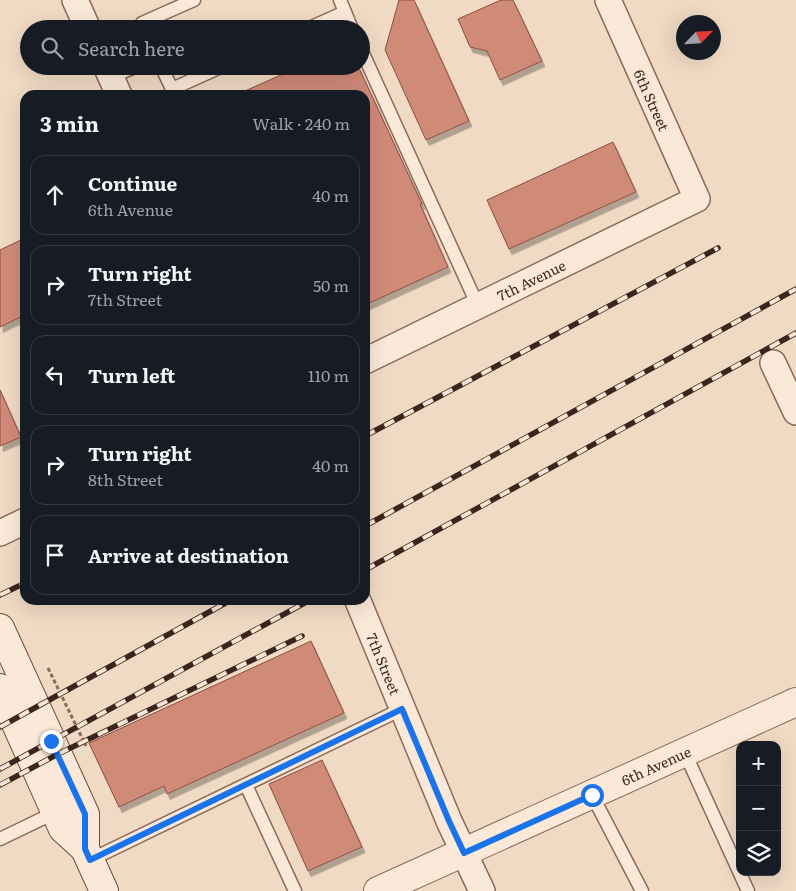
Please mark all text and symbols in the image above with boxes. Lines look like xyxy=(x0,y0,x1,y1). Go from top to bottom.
north arrow xyxy=(676,15,721,60)
search box xyxy=(20,20,370,75)
icon: search xyxy=(38,34,66,62)
text: Search here xyxy=(78,34,185,62)
street label: 6th Street xyxy=(630,66,675,134)
text: 3 min xyxy=(40,107,99,138)
text: Walk · 240 m xyxy=(252,111,350,135)
text: Continue xyxy=(88,169,177,197)
icon: ahead xyxy=(41,181,69,209)
text: 40 m xyxy=(312,183,349,207)
text: 6th Avenue xyxy=(88,197,173,221)
street label: 7th Avenue xyxy=(494,255,569,305)
text: Turn right xyxy=(88,259,192,287)
icon: right xyxy=(41,271,69,299)
text: 50 m xyxy=(313,273,349,297)
text: 7th Street xyxy=(88,287,162,311)
icon: left xyxy=(41,361,69,389)
text: Turn left xyxy=(88,361,175,389)
text: 110 m xyxy=(308,363,349,387)
text: Turn right xyxy=(88,439,192,467)
icon: right xyxy=(41,451,69,479)
text: 40 m xyxy=(312,453,349,477)
text: 8th Street xyxy=(88,467,163,491)
icon: arrive xyxy=(41,541,69,569)
text: Arrive at destination xyxy=(88,541,289,569)
street label: 7th Street xyxy=(362,630,406,698)
route end xyxy=(40,730,63,753)
street label: 6th Avenue xyxy=(618,741,694,790)
map controls xyxy=(736,741,781,876)
button: + xyxy=(736,741,781,786)
route start xyxy=(581,784,604,807)
button: − xyxy=(736,786,781,831)
button: layers xyxy=(736,831,781,876)

